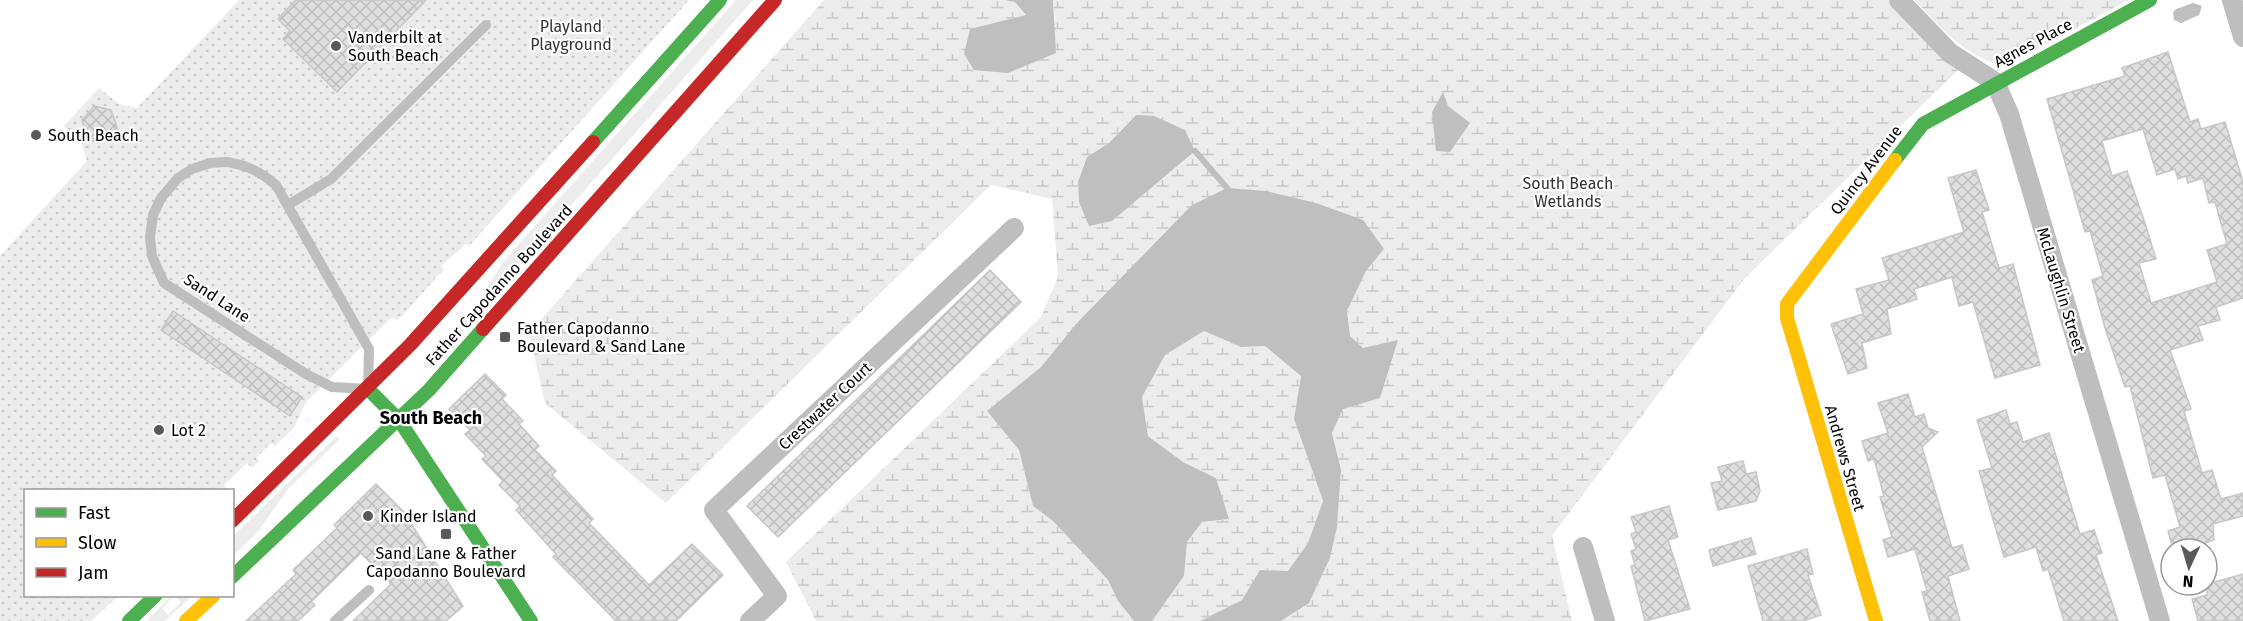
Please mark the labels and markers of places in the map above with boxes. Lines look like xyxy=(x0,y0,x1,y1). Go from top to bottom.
place label: Vanderbilt at South Beach xyxy=(348,28,442,65)
marker: Vanderbilt at South Beach xyxy=(329,39,343,53)
place label: South Beach xyxy=(48,126,139,145)
marker: South Beach xyxy=(29,128,43,142)
place label: Father Capodanno Boulevard & Sand Lane xyxy=(517,319,686,356)
marker: Father Capodanno Boulevard & Sand Lane xyxy=(498,330,512,344)
place label: Lot 2 xyxy=(171,421,206,440)
marker: Lot 2 xyxy=(152,423,166,437)
place label: Kinder Island xyxy=(380,507,476,526)
marker: Kinder Island xyxy=(361,509,375,523)
marker: Sand Lane & Father Capodanno Boulevard xyxy=(439,527,453,541)
place label: Sand Lane & Father Capodanno Boulevard xyxy=(366,544,526,581)

